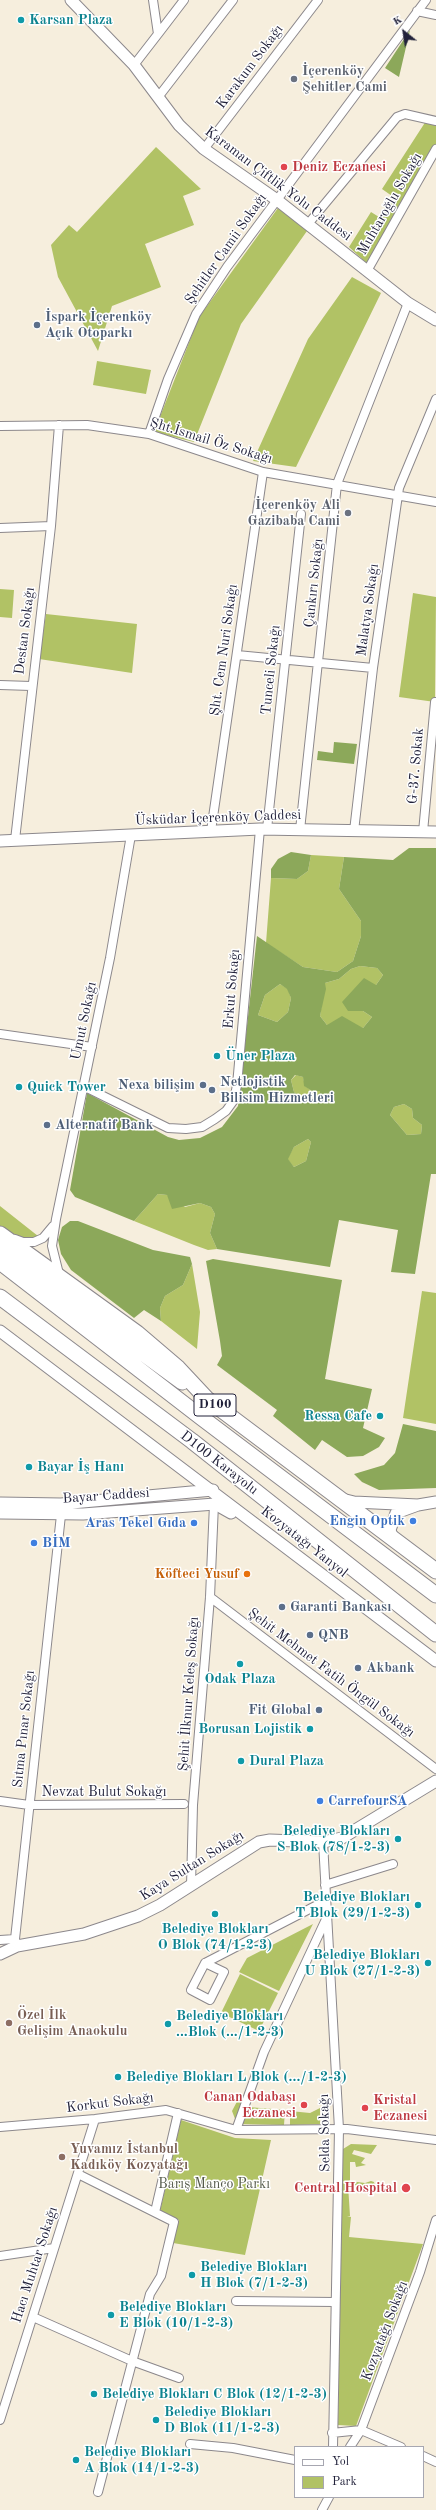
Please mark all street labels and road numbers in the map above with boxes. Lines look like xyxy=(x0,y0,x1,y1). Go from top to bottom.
street label: Karakum Sokağı xyxy=(213,22,287,112)
street label: Karaman Çiftlik Yolu Caddesi xyxy=(201,123,355,245)
street label: Muhtaroğlu Sokağı xyxy=(354,150,426,258)
street label: Şehitler Camii Sokağı xyxy=(181,190,271,308)
street label: Şht.İsmail Öz Sokağı xyxy=(148,414,274,468)
street label: Çankırı Sokağı xyxy=(301,538,327,628)
street label: Malatya Sokağı xyxy=(353,563,383,657)
street label: Şht. Cem Nuri Sokağı xyxy=(206,583,242,717)
street label: Destan Sokağı xyxy=(11,586,39,676)
street label: Tunceli Sokağı xyxy=(258,624,284,716)
street label: G-37. Sokak xyxy=(404,727,428,805)
street label: Üsküdar İçerenköy Caddesi xyxy=(135,807,301,829)
street label: Erkut Sokağı xyxy=(220,948,244,1030)
street label: Umut Sokağı xyxy=(68,980,100,1062)
road number: D100 xyxy=(194,1394,236,1416)
street label: D100 Karayolu xyxy=(177,1427,261,1499)
street label: Bayar Caddesi xyxy=(62,1485,150,1507)
street label: Kozyatağı Yanyol xyxy=(257,1503,351,1581)
street label: Şehit Mehmet Fatih Öngül Sokağı xyxy=(244,1605,418,1741)
street label: Şehit İlknur Keleş Sokağı xyxy=(175,1616,203,1772)
street label: Sıtma Pınar Sokağı xyxy=(9,1669,39,1789)
street label: Nevzat Bulut Sokağı xyxy=(42,1784,166,1800)
street label: Kaya Sultan Sokağı xyxy=(137,1827,247,1905)
street label: Korkut Sokağı xyxy=(65,2089,155,2117)
street label: Selda Sokağı xyxy=(316,2094,334,2172)
street label: Hacı Muhtar Sokağı xyxy=(8,2205,62,2325)
street label: Kozyatağı Sokağı xyxy=(358,2279,412,2383)

